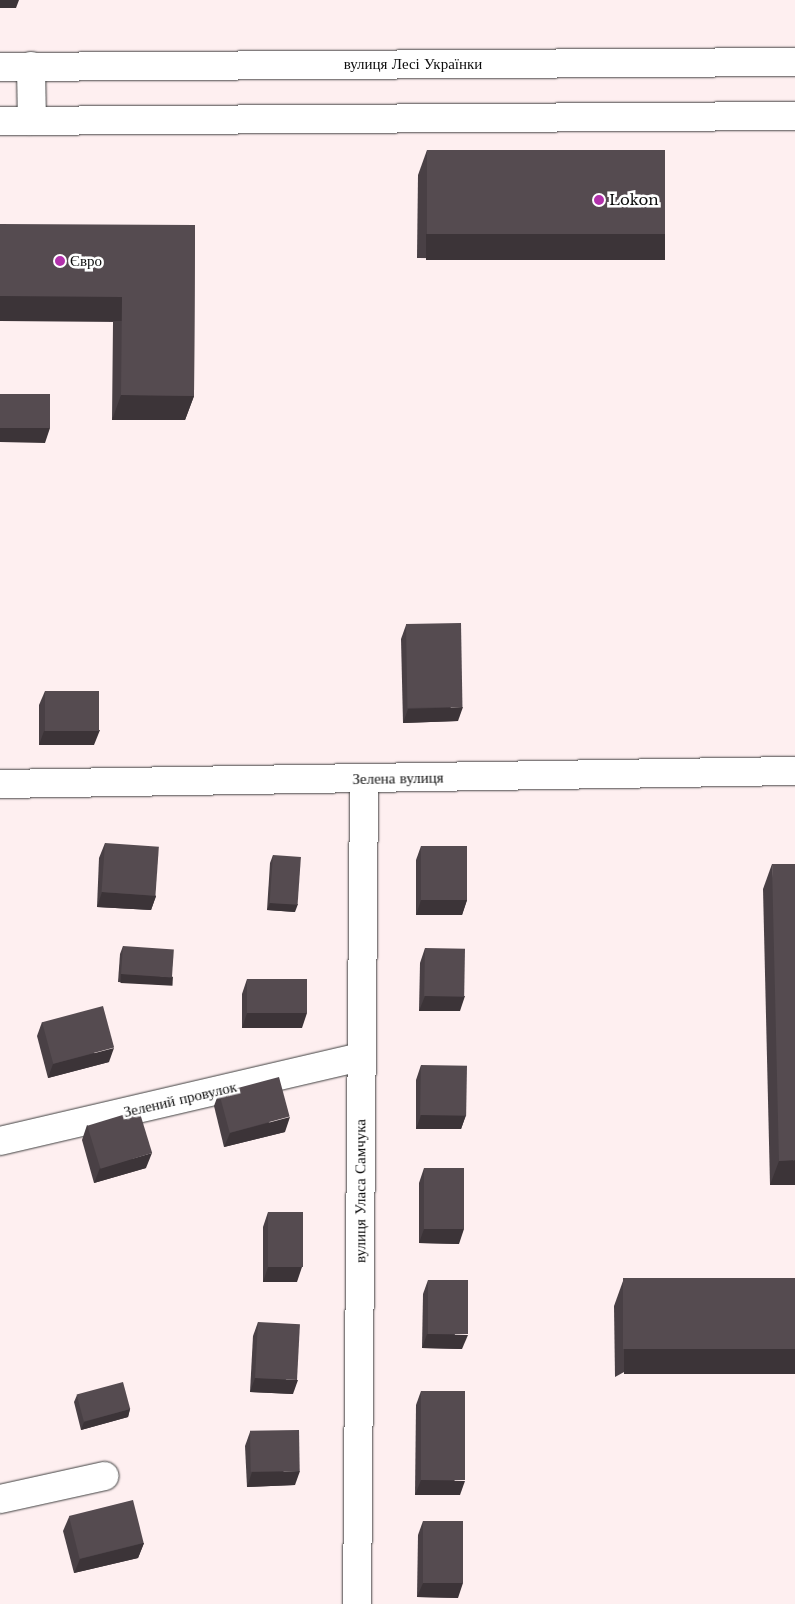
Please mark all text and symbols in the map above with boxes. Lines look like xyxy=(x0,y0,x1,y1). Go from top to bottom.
street label: вулиця Лесі Українки xyxy=(344,55,482,73)
place label: Lokon xyxy=(609,191,659,209)
marker: Lokon xyxy=(593,194,605,206)
place label: Євро xyxy=(70,252,102,270)
marker: Євро xyxy=(54,255,66,267)
street label: Зелена вулиця xyxy=(352,768,444,788)
street label: Зелений провулок xyxy=(122,1077,238,1121)
street label: вулиця Уласа Самчука xyxy=(351,1119,369,1263)

